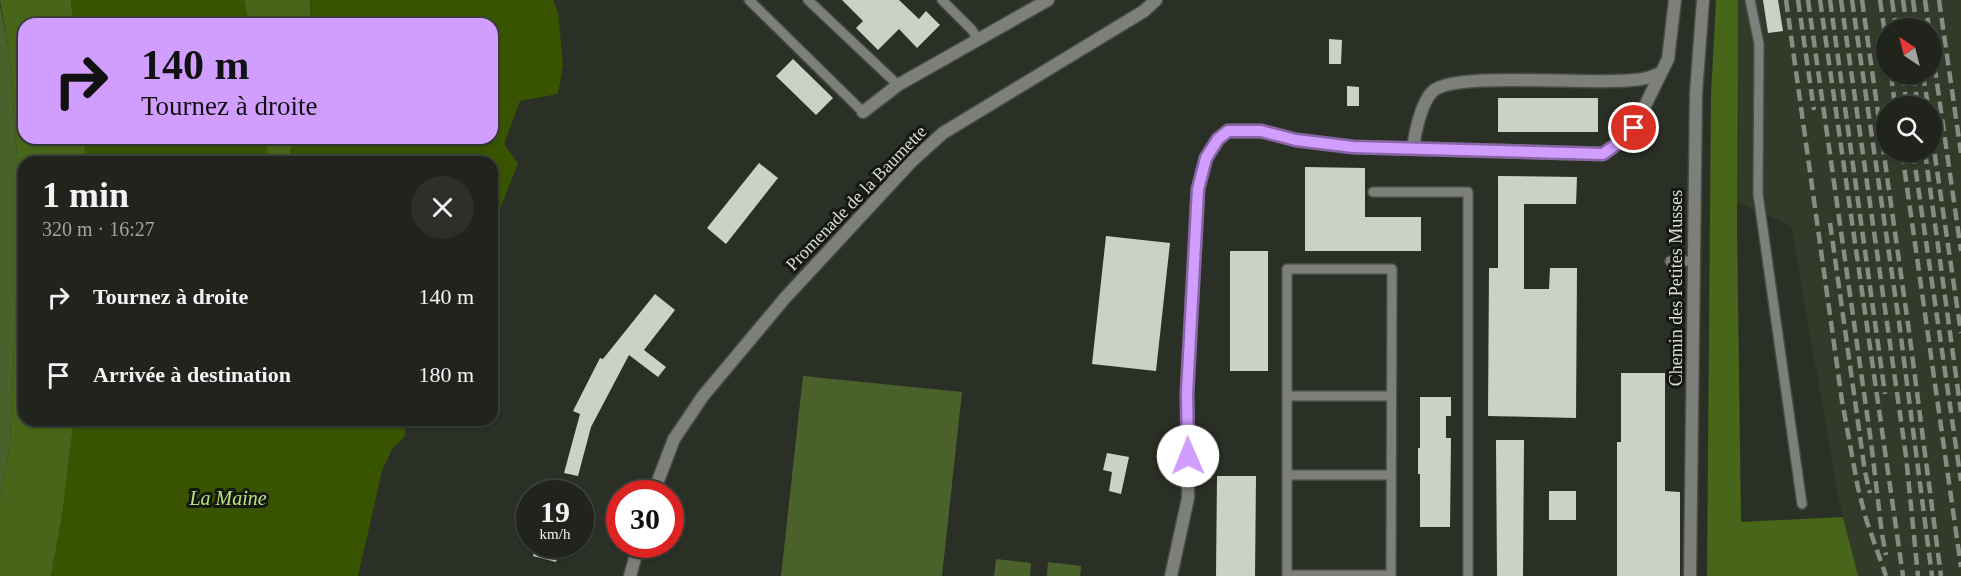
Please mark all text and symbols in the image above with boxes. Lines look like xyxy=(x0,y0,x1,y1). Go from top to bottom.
north arrow xyxy=(1876,18,1942,84)
map controls xyxy=(1876,18,1942,162)
icon: right xyxy=(42,42,120,120)
text: 140 m xyxy=(141,42,250,88)
text: Tournez à droite xyxy=(141,91,318,121)
button: search xyxy=(1876,96,1942,162)
pin xyxy=(1608,102,1659,153)
icon: arrive xyxy=(1617,111,1650,144)
street label: Promenade de la Baumette xyxy=(782,121,930,275)
text: 1 min xyxy=(42,175,129,215)
button: close xyxy=(411,176,474,239)
street label: Chemin des Petites Musses xyxy=(1666,190,1686,386)
text: 320 m · 16:27 xyxy=(42,218,155,240)
icon: right xyxy=(42,281,75,314)
text: Tournez à droite xyxy=(93,284,248,309)
text: 140 m xyxy=(418,284,474,309)
icon: arrive xyxy=(42,359,75,392)
text: Arrivée à destination xyxy=(93,362,291,387)
text: 180 m xyxy=(418,362,474,387)
position arrow xyxy=(1156,424,1220,488)
speed limit sign: 30 xyxy=(606,480,684,558)
water label: La Maine xyxy=(188,487,267,509)
text: 19 xyxy=(540,495,570,528)
text: km/h xyxy=(540,526,570,542)

